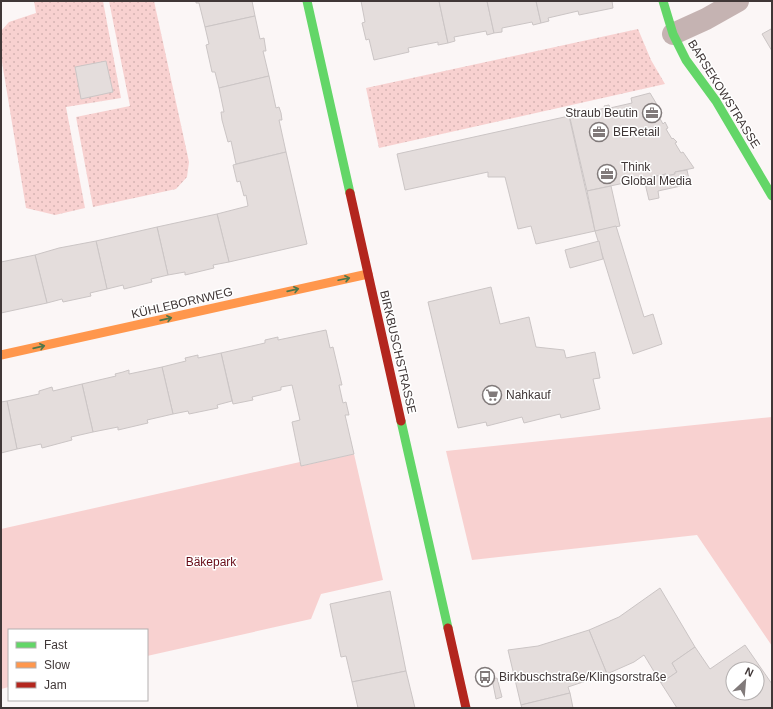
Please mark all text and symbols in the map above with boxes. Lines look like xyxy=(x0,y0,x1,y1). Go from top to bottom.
street label: BARSEKOWSTRASSE xyxy=(685,37,763,151)
office icon: Straub Beutin xyxy=(641,102,663,124)
place label: Straub Beutin xyxy=(565,106,638,120)
office icon: BERetail xyxy=(588,121,610,143)
place label: BERetail xyxy=(613,125,660,139)
place label: Think Global Media xyxy=(621,160,692,188)
office icon: Think Global Media xyxy=(596,163,618,185)
one-way arrow xyxy=(337,275,350,283)
street label: KÜHLEBORNWEG xyxy=(130,285,234,321)
one-way arrow xyxy=(286,286,299,294)
street label: BIRKBUSCHSTRASSE xyxy=(377,289,419,415)
one-way arrow xyxy=(159,314,172,322)
one-way arrow xyxy=(32,342,45,350)
supermarket icon: Nahkauf xyxy=(481,384,503,406)
place label: Nahkauf xyxy=(506,388,551,402)
park label: Bäkepark xyxy=(186,555,237,569)
legend xyxy=(8,629,148,701)
text: Fast xyxy=(44,638,68,652)
text: Slow xyxy=(44,658,70,672)
north arrow xyxy=(725,661,765,701)
text: N xyxy=(743,665,756,679)
bus stop icon: Birkbuschstraße/Klingsorstraße xyxy=(474,666,496,688)
place label: Birkbuschstraße/Klingsorstraße xyxy=(499,670,667,684)
text: Jam xyxy=(44,678,67,692)

